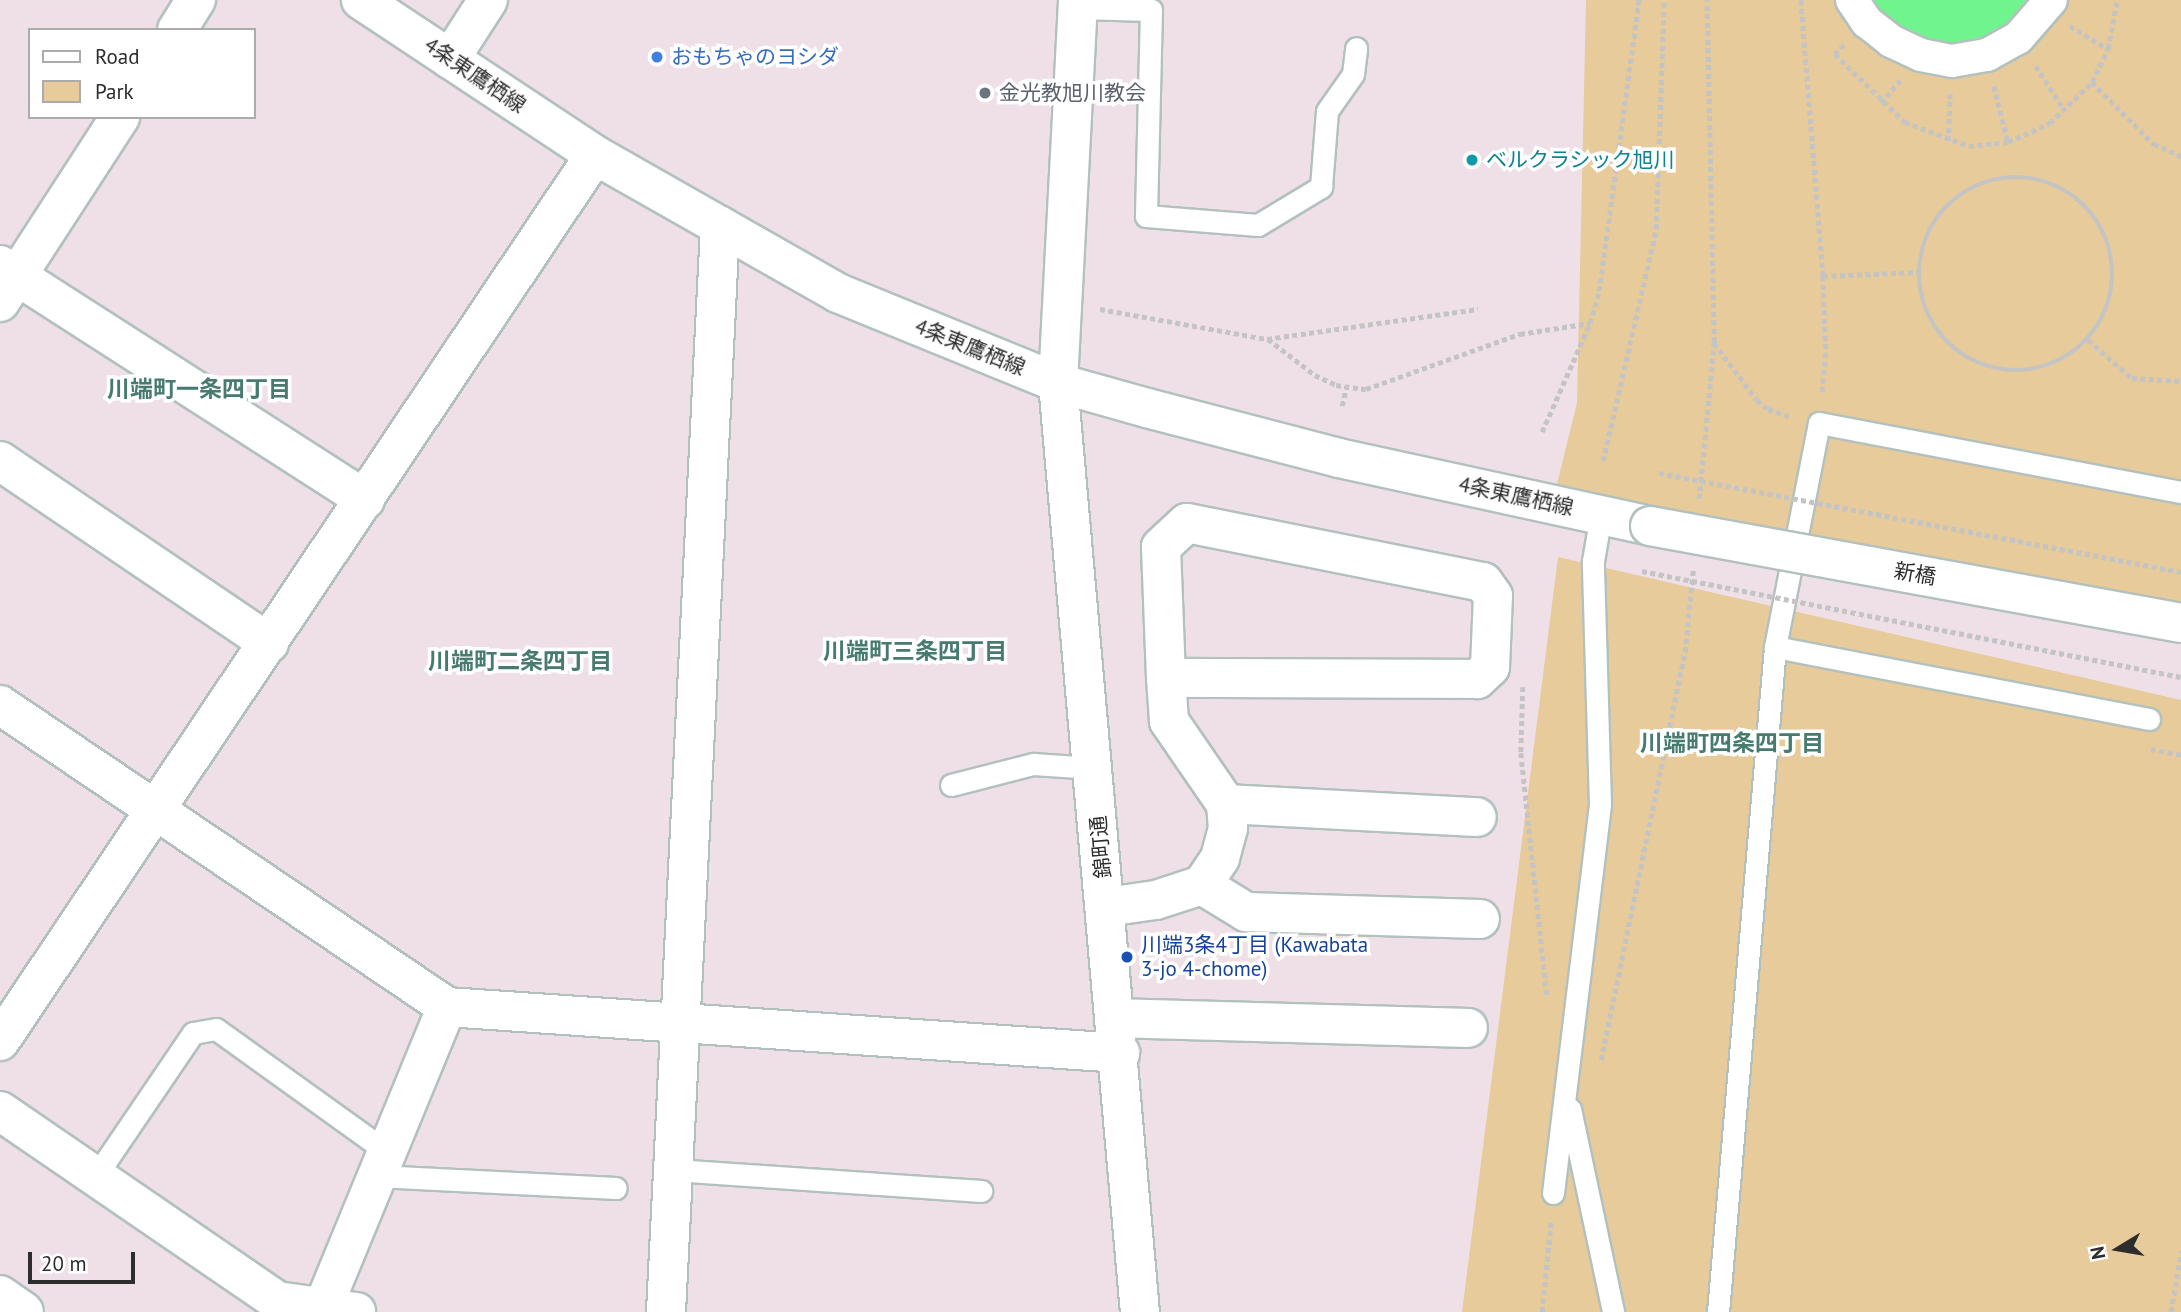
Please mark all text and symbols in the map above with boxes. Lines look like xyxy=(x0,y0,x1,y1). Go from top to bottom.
legend xyxy=(28,28,256,119)
street label: 4条東鷹栖線 xyxy=(420,32,530,118)
text: Road xyxy=(95,43,139,70)
place label: おもちゃのヨシダ xyxy=(671,44,839,70)
marker: おもちゃのヨシダ xyxy=(649,49,665,65)
text: Park xyxy=(95,78,134,105)
place label: 金光教旭川教会 xyxy=(999,80,1146,106)
marker: 金光教旭川教会 xyxy=(977,85,993,101)
place label: ベルクラシック旭川 xyxy=(1486,147,1675,173)
marker: ベルクラシック旭川 xyxy=(1464,152,1480,168)
street label: 4条東鷹栖線 xyxy=(911,314,1029,380)
district label: 川端町一条四丁目 xyxy=(107,375,291,403)
street label: 4条東鷹栖線 xyxy=(1456,472,1576,520)
street label: 新橋 xyxy=(1892,558,1938,590)
district label: 川端町三条四丁目 xyxy=(823,637,1007,665)
district label: 川端町二条四丁目 xyxy=(428,647,612,675)
district label: 川端町四条四丁目 xyxy=(1640,729,1824,757)
street label: 錦町通 xyxy=(1086,815,1116,879)
place label: 川端3条4丁目 (Kawabata 3-jo 4-chome) xyxy=(1141,932,1368,982)
marker: 川端3条4丁目 (Kawabata 3-jo 4-chome) xyxy=(1119,949,1135,965)
north arrow xyxy=(2083,1214,2153,1284)
scale bar xyxy=(32,1238,138,1282)
text: N xyxy=(2084,1245,2110,1261)
text: 20 m xyxy=(41,1250,87,1277)

